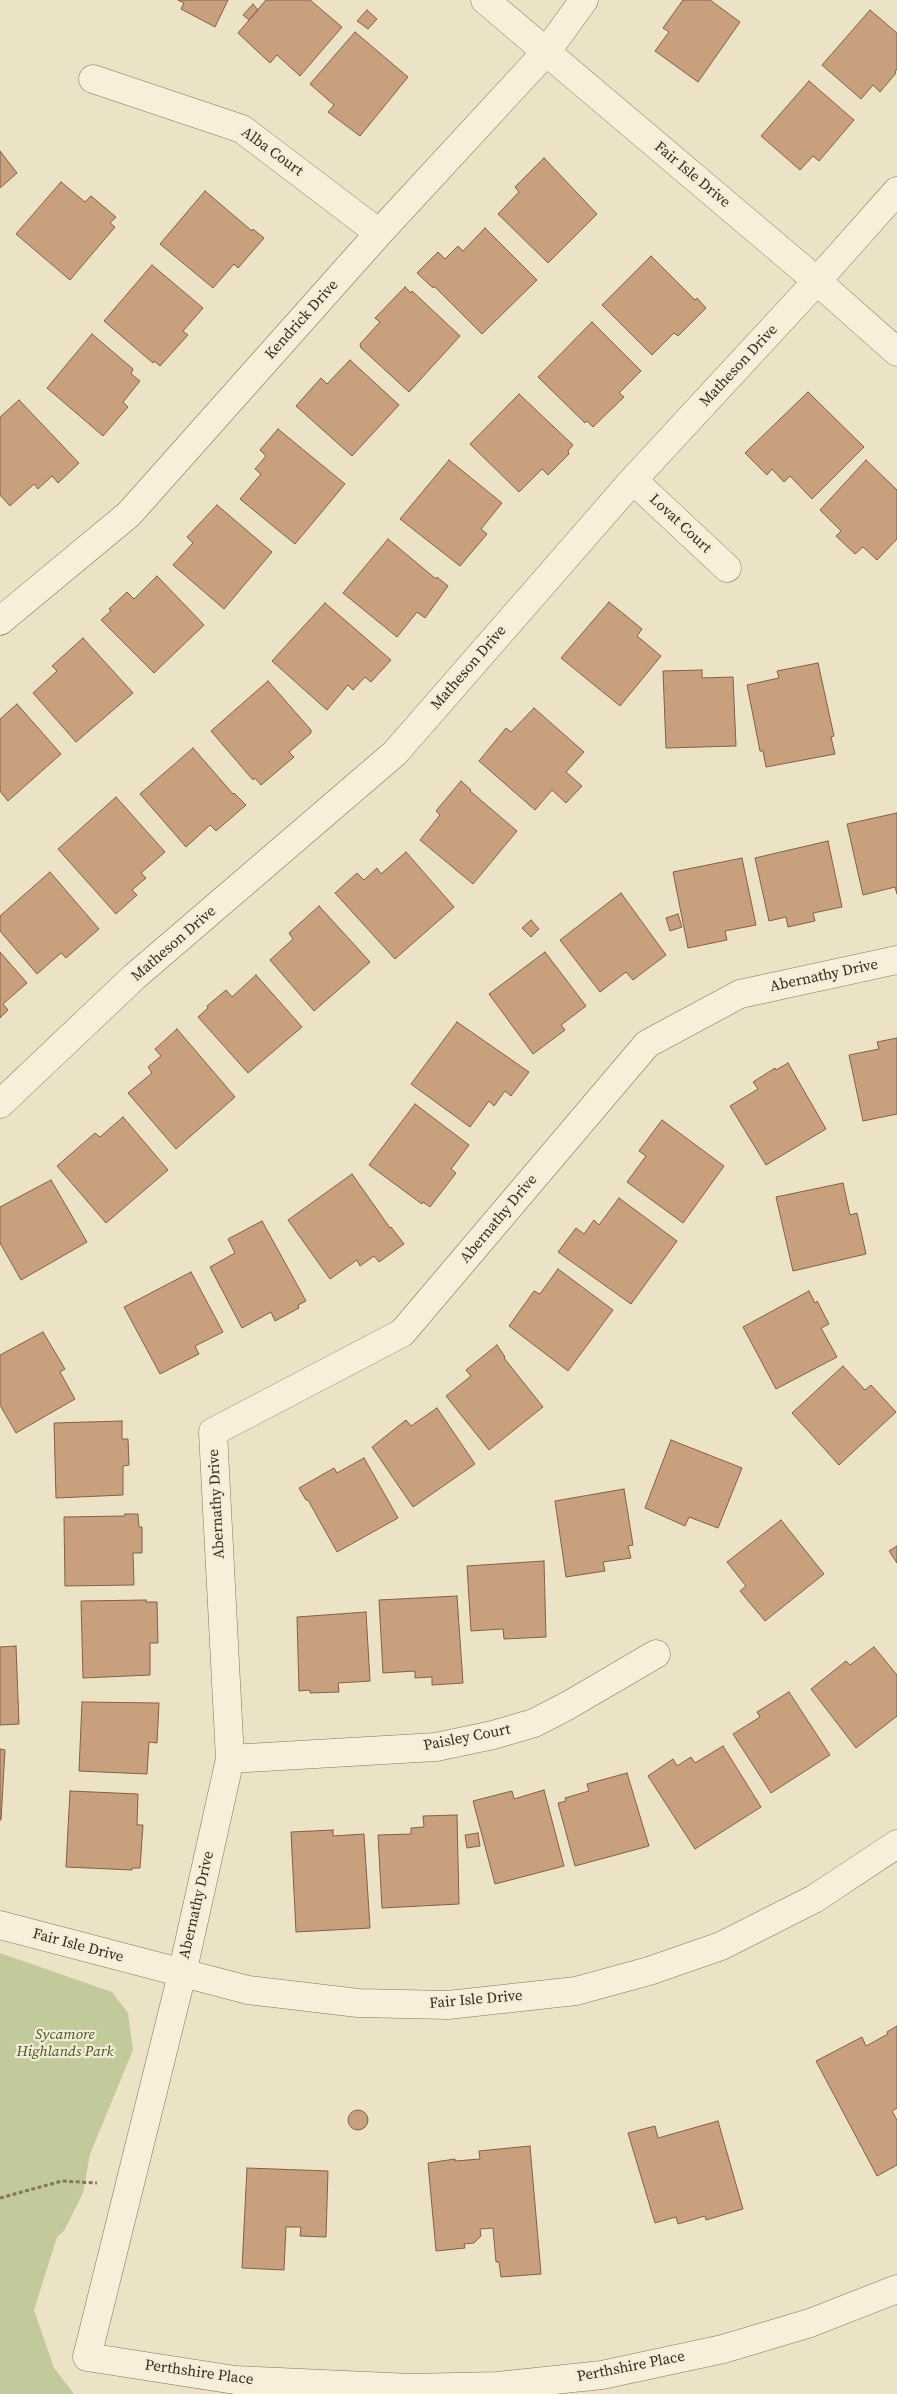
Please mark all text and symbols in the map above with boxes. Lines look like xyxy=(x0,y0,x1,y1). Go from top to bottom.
street label: Alba Court xyxy=(238,124,306,180)
street label: Fair Isle Drive xyxy=(650,138,734,212)
street label: Kendrick Drive xyxy=(262,277,342,363)
street label: Matheson Drive xyxy=(696,321,782,411)
street label: Lovat Court xyxy=(645,491,715,557)
street label: Matheson Drive xyxy=(427,622,511,714)
street label: Matheson Drive xyxy=(128,902,220,986)
street label: Abernathy Drive xyxy=(768,956,880,996)
street label: Abernathy Drive xyxy=(457,1171,541,1267)
street label: Abernathy Drive xyxy=(205,1449,229,1559)
street label: Paisley Court xyxy=(422,1721,512,1755)
street label: Abernathy Drive xyxy=(176,1849,218,1961)
street label: Fair Isle Drive xyxy=(31,1925,125,1967)
street label: Fair Isle Drive xyxy=(429,1987,523,2013)
park label: Sycamore Highlands Park xyxy=(16,2026,114,2061)
street label: Perthshire Place xyxy=(575,2348,687,2386)
street label: Perthshire Place xyxy=(143,2356,255,2390)

